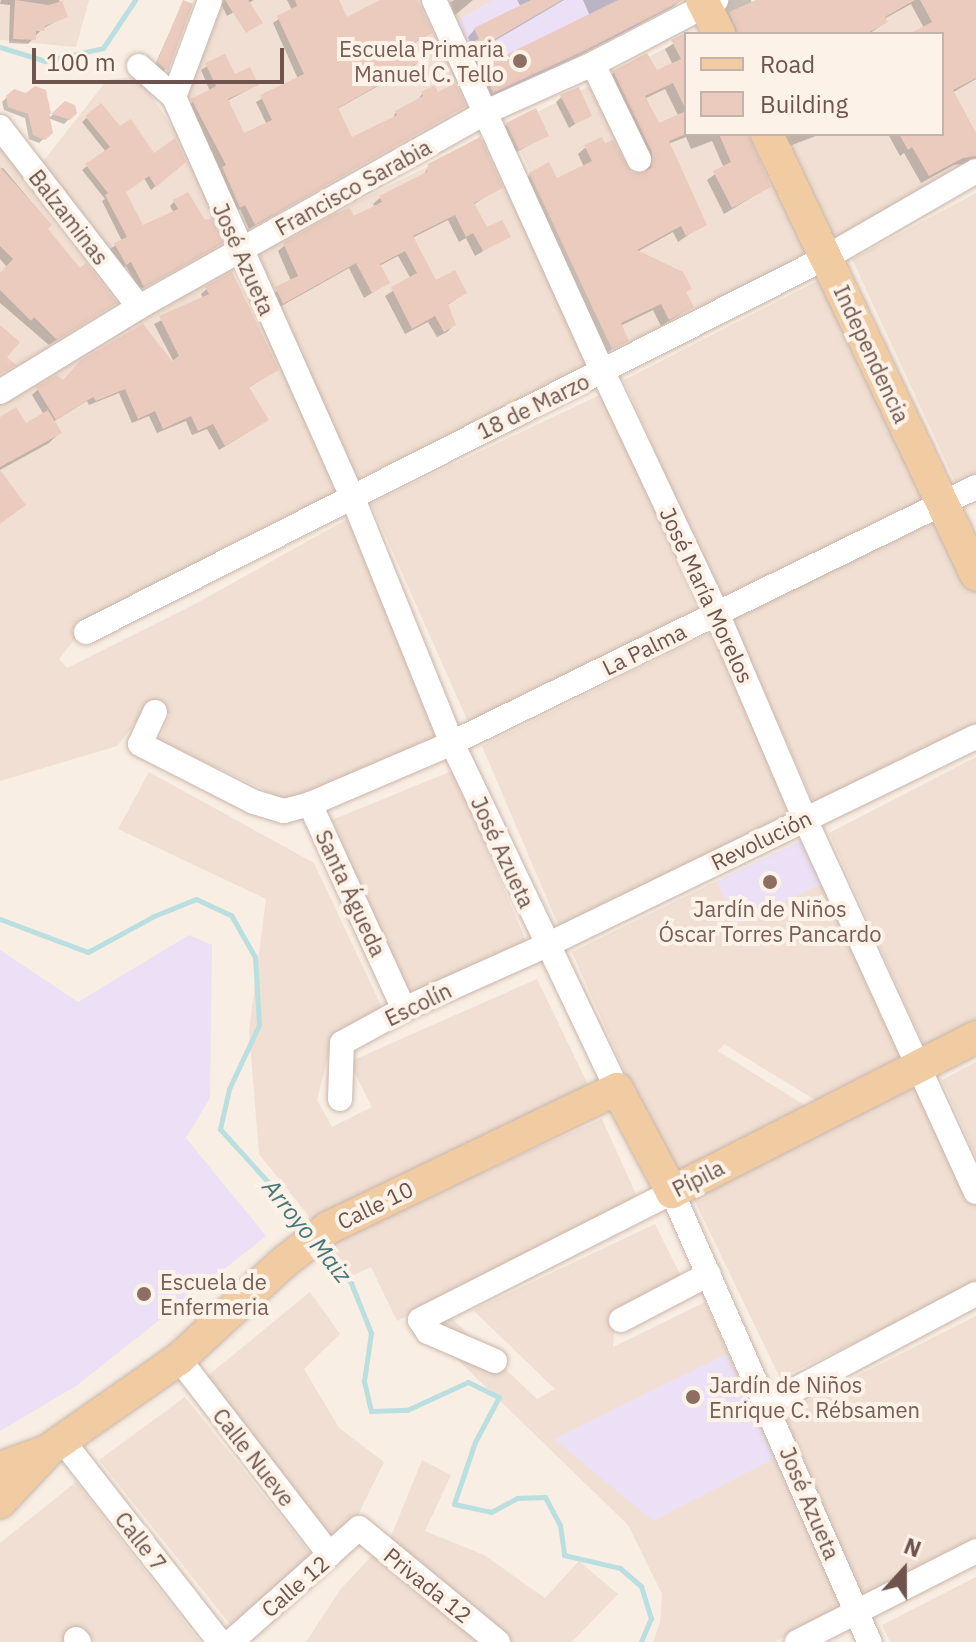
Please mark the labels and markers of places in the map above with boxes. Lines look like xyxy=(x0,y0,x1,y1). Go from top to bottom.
place label: Escuela Primaria Manuel C. Tello xyxy=(339,35,504,86)
marker: Escuela Primaria Manuel C. Tello xyxy=(511,52,529,70)
marker: Jardín de Niños Óscar Torres Pancardo xyxy=(761,873,779,891)
place label: Jardín de Niños Óscar Torres Pancardo xyxy=(658,895,882,946)
place label: Escuela de Enfermeria xyxy=(160,1268,269,1320)
marker: Escuela de Enfermeria xyxy=(135,1285,153,1303)
place label: Jardín de Niños Enrique C. Rébsamen xyxy=(709,1371,920,1422)
marker: Jardín de Niños Enrique C. Rébsamen xyxy=(684,1388,702,1406)

